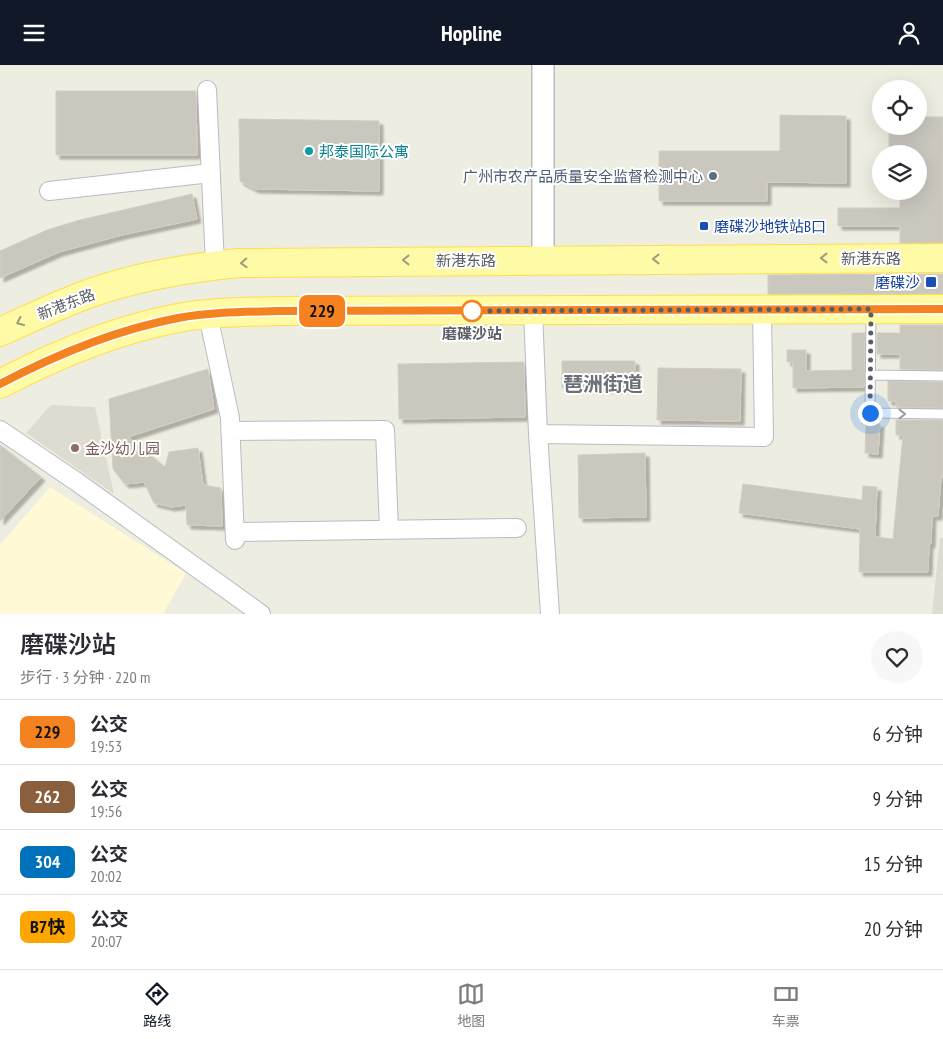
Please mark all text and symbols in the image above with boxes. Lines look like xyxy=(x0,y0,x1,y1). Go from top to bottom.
icon: menu xyxy=(20,19,48,47)
text: Hopline xyxy=(441,19,502,47)
icon: person xyxy=(895,19,923,47)
map controls xyxy=(872,80,927,200)
button: locate xyxy=(872,80,927,135)
place label: 邦泰国际公寓 xyxy=(319,142,409,161)
marker: 邦泰国际公寓 xyxy=(303,145,315,157)
button: layers xyxy=(872,145,927,200)
place label: 广州市农产品质量安全监督检测中心 xyxy=(463,167,703,186)
marker: 广州市农产品质量安全监督检测中心 xyxy=(707,170,719,182)
place label: 磨碟沙地铁站B口 xyxy=(714,217,826,236)
marker: 磨碟沙地铁站B口 xyxy=(698,220,710,232)
street label: 新港东路 xyxy=(841,249,901,268)
street label: 新港东路 xyxy=(436,251,496,270)
one-way arrow xyxy=(820,253,828,263)
one-way arrow xyxy=(652,254,660,264)
one-way arrow xyxy=(402,255,410,265)
one-way arrow xyxy=(239,257,247,268)
place label: 磨碟沙 xyxy=(875,273,920,292)
marker: 磨碟沙 xyxy=(924,275,938,289)
street label: 新港东路 xyxy=(35,284,97,324)
line badge: 229 xyxy=(293,295,351,327)
text: 229 xyxy=(309,299,335,322)
marker: 磨碟沙站 xyxy=(461,300,483,322)
one-way arrow xyxy=(17,316,26,326)
place label: 磨碟沙站 xyxy=(442,324,502,343)
district label: 琶洲街道 xyxy=(563,371,643,397)
your location xyxy=(858,401,883,426)
one-way arrow xyxy=(898,408,906,419)
place label: 金沙幼儿园 xyxy=(85,439,160,458)
marker: 金沙幼儿园 xyxy=(69,442,81,454)
text: 磨碟沙站 xyxy=(20,629,116,660)
button: heart xyxy=(871,631,923,683)
text: 步行 · 3 分钟 · 220 m xyxy=(20,667,150,687)
text: 公交 xyxy=(90,712,128,736)
text: 229 xyxy=(35,720,60,743)
text: 6 分钟 xyxy=(872,722,923,746)
text: 19:53 xyxy=(90,736,122,756)
text: 公交 xyxy=(90,777,128,801)
text: 262 xyxy=(35,785,60,808)
text: 9 分钟 xyxy=(872,787,923,811)
text: 19:56 xyxy=(90,801,122,821)
text: 公交 xyxy=(90,842,128,866)
text: 304 xyxy=(35,850,60,873)
text: 15 分钟 xyxy=(864,852,923,876)
text: 20:02 xyxy=(90,866,122,886)
text: 公交 xyxy=(90,907,128,931)
text: B7快 xyxy=(30,915,65,938)
text: 20 分钟 xyxy=(864,917,923,941)
text: 20:07 xyxy=(90,931,123,951)
tab: 路线 xyxy=(143,980,171,1030)
tab: 地图 xyxy=(457,980,485,1030)
tab: 车票 xyxy=(772,980,800,1030)

